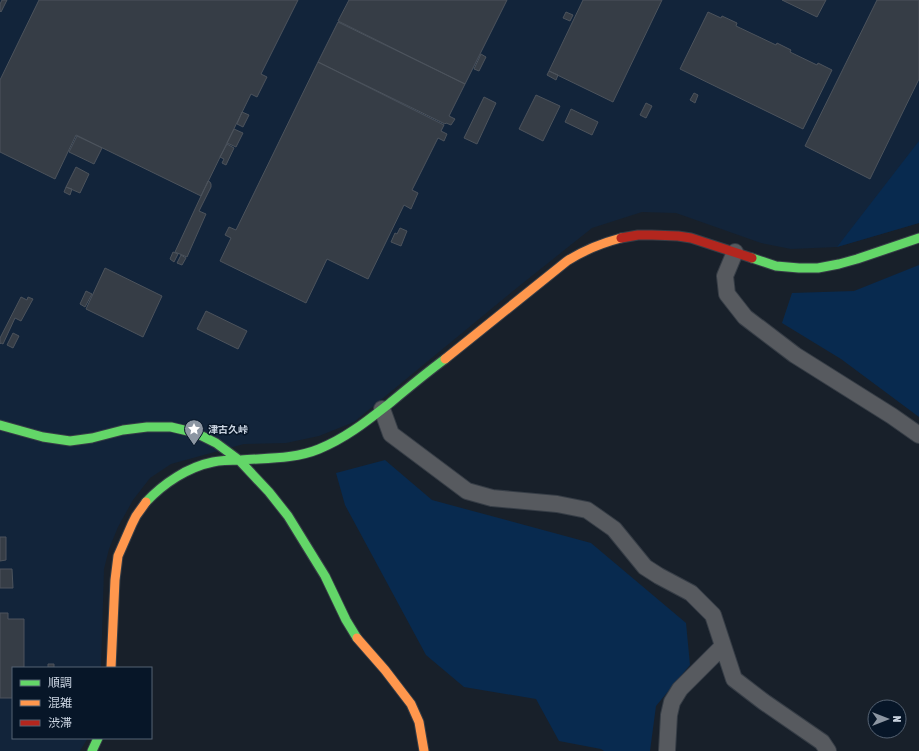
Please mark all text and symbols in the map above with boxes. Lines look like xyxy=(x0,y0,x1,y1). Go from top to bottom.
place icon: 津古久峠 xyxy=(183,418,205,446)
place label: 津古久峠 xyxy=(208,424,248,435)
legend xyxy=(12,667,152,739)
text: 順調 xyxy=(48,676,72,690)
text: 混雑 xyxy=(48,696,72,710)
north arrow xyxy=(867,699,907,739)
text: 渋滞 xyxy=(48,716,72,730)
text: N xyxy=(891,716,903,722)

